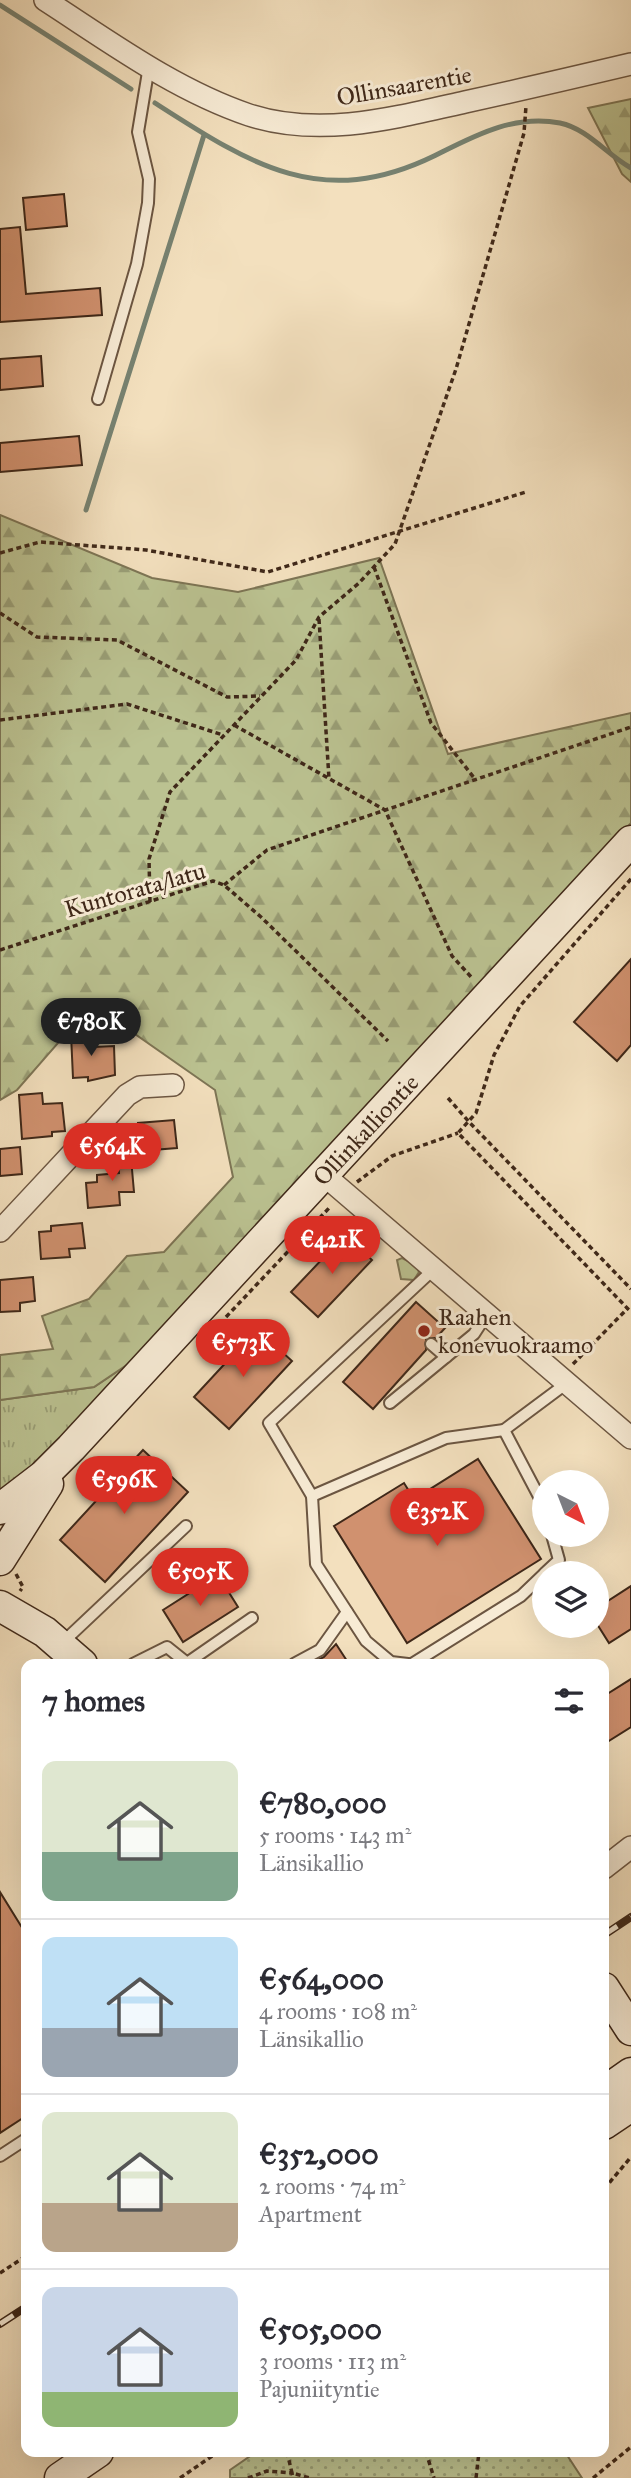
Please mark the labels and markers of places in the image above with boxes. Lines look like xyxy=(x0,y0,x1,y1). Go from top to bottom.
pin: €780K xyxy=(42,998,140,1058)
pin: €564K xyxy=(63,1124,161,1183)
pin: €421K xyxy=(283,1216,381,1276)
place label: Raahen konevuokraamo xyxy=(438,1302,593,1360)
pin: €573K xyxy=(194,1320,292,1379)
marker: Raahen konevuokraamo xyxy=(416,1323,432,1339)
pin: €596K xyxy=(75,1456,173,1516)
pin: €352K xyxy=(388,1488,486,1548)
pin: €505K xyxy=(151,1548,249,1608)

